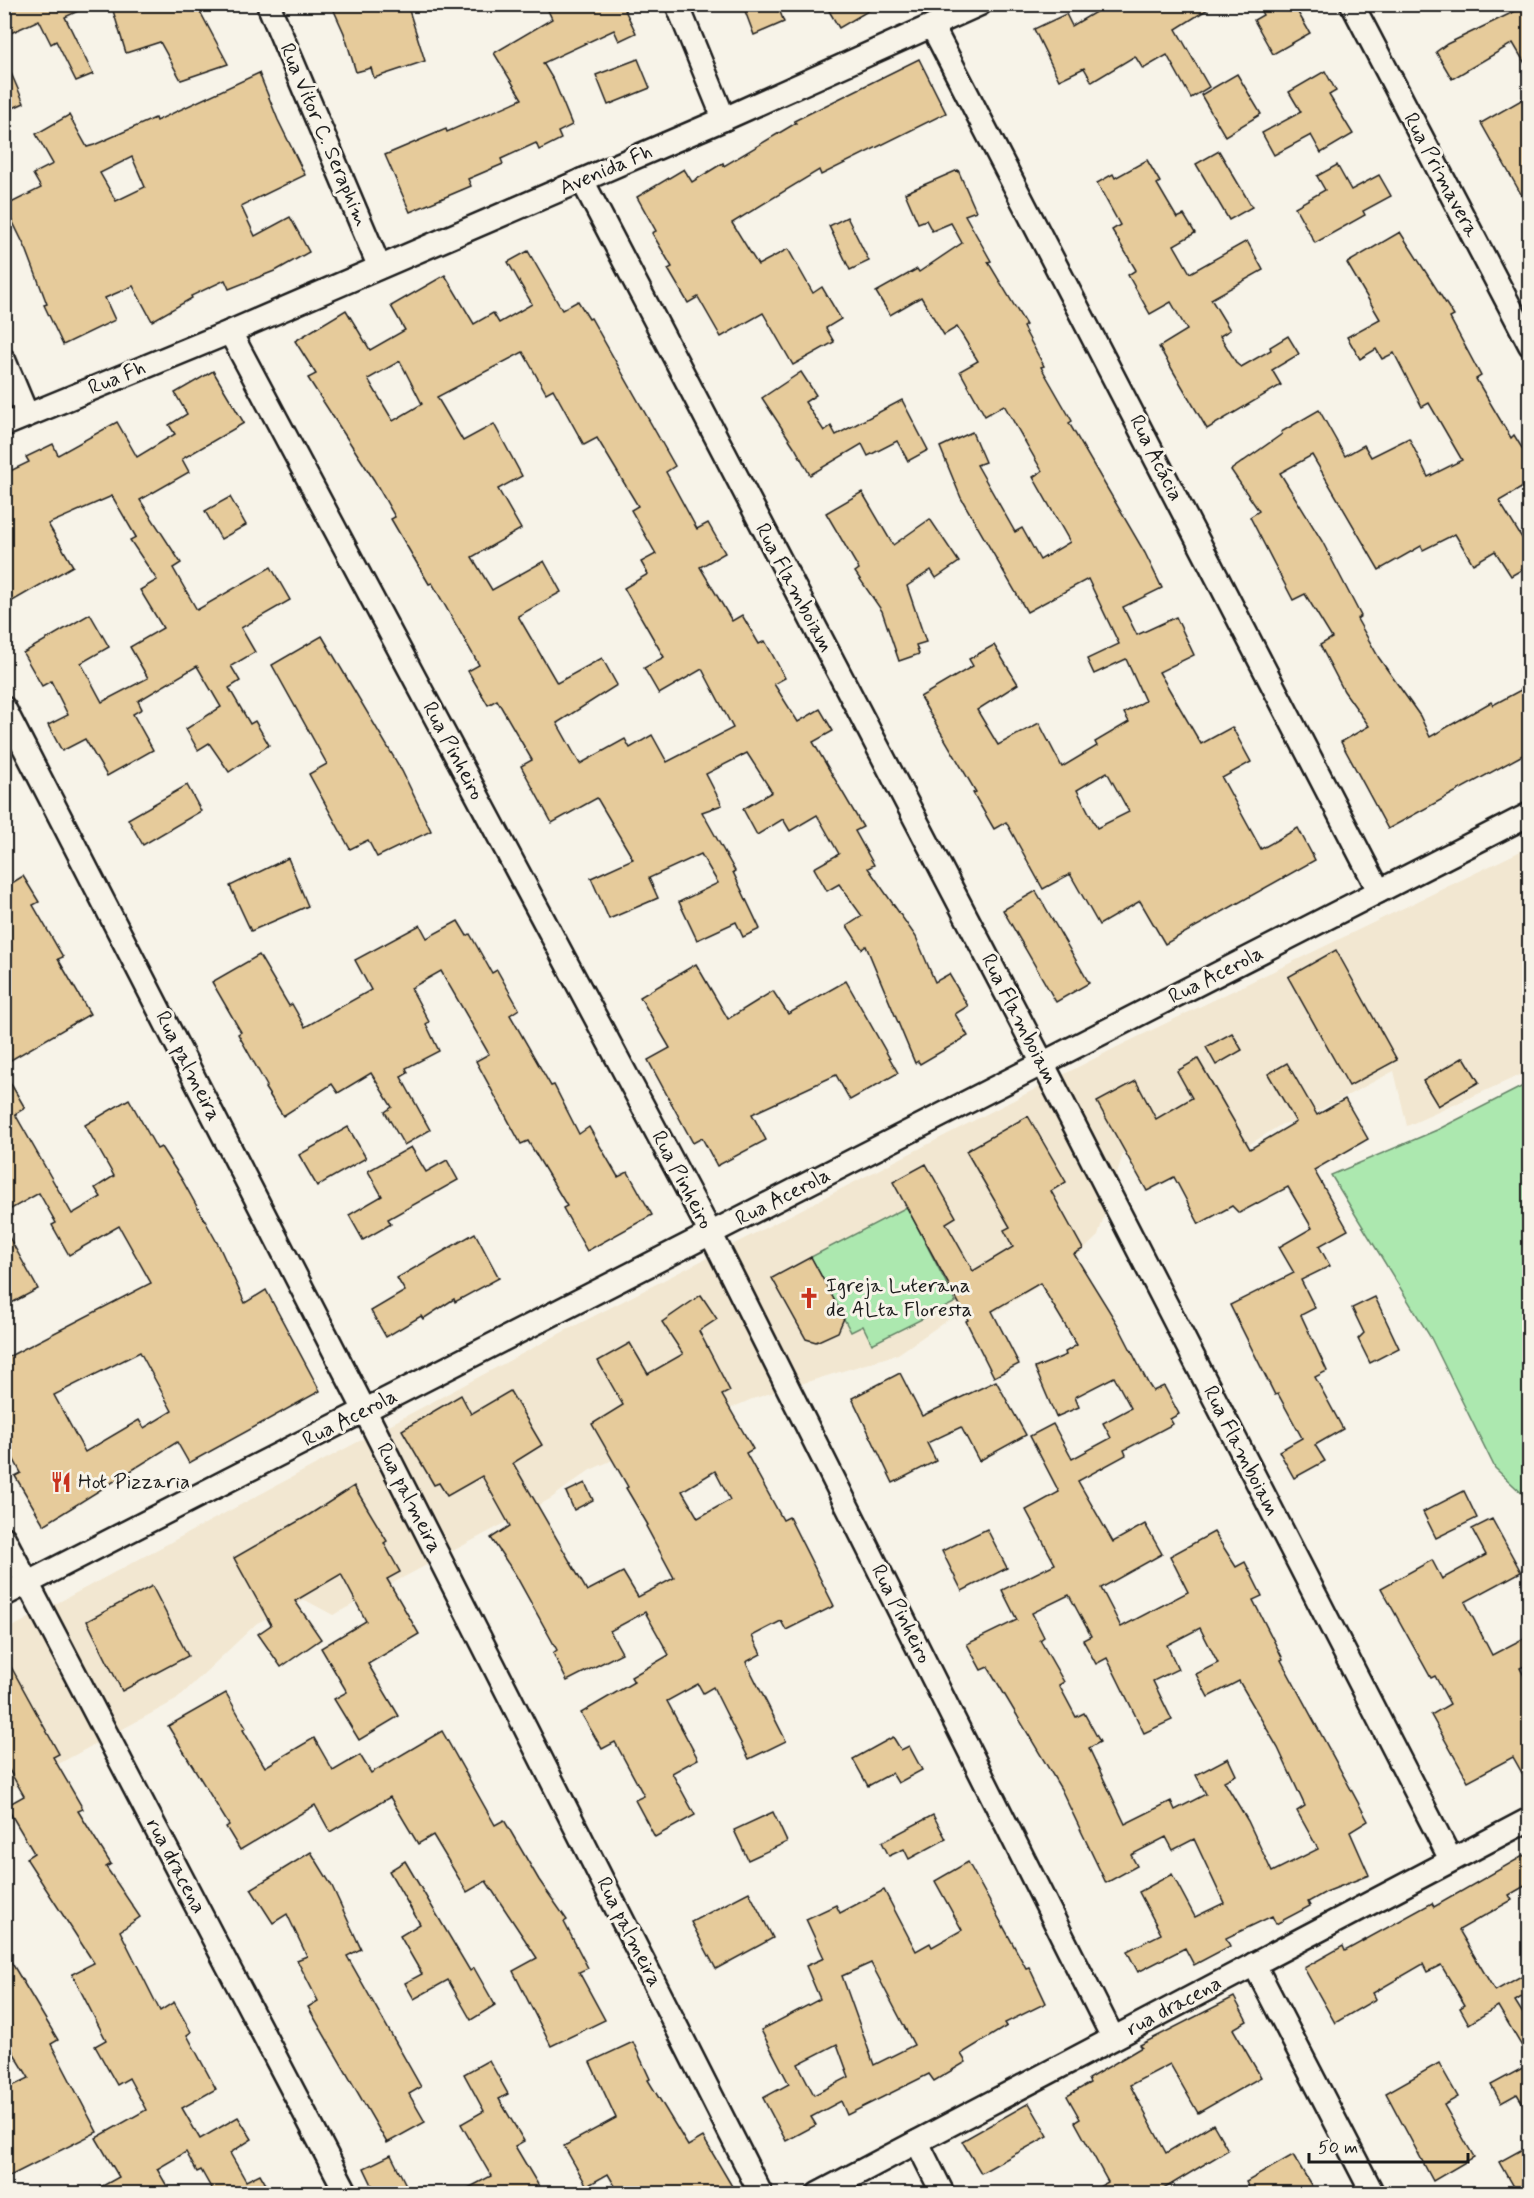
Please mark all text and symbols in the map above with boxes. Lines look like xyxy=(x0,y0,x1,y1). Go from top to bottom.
street label: Rua Vitor C. Seraphim xyxy=(273,39,375,231)
street label: Rua Primavera xyxy=(1396,108,1486,242)
street label: Avenida Fh xyxy=(555,138,657,202)
street label: Rua Fh xyxy=(84,354,150,402)
street label: Rua Acácia xyxy=(1122,410,1190,506)
street label: Rua Flamboiam xyxy=(748,518,840,658)
street label: Rua Pinheiro xyxy=(415,697,491,805)
street label: Rua Acerola xyxy=(1164,939,1268,1011)
street label: Rua Flamboiam xyxy=(974,949,1064,1089)
street label: Rua palmeira xyxy=(148,1006,228,1126)
street label: Rua Pinheiro xyxy=(644,1126,720,1234)
street label: Rua Acerola xyxy=(731,1161,835,1233)
place label: Igreja Luterana de ALta Floresta xyxy=(826,1272,972,1324)
church icon: Igreja Luterana de ALta Floresta xyxy=(797,1286,821,1310)
street label: Rua Flamboiam xyxy=(1196,1381,1286,1521)
street label: Rua Acerola xyxy=(298,1382,402,1454)
street label: Rua palmeira xyxy=(369,1438,449,1558)
place label: Hot Pizzaria xyxy=(78,1468,190,1496)
restaurant icon: Hot Pizzaria xyxy=(49,1470,73,1494)
street label: Rua Pinheiro xyxy=(864,1560,938,1668)
street label: rua dracena xyxy=(139,1814,213,1918)
street label: Rua palmeira xyxy=(589,1872,669,1992)
street label: rua dracena xyxy=(1122,1969,1226,2043)
scale bar xyxy=(1309,2126,1468,2164)
text: 50 m xyxy=(1318,2136,1358,2160)

